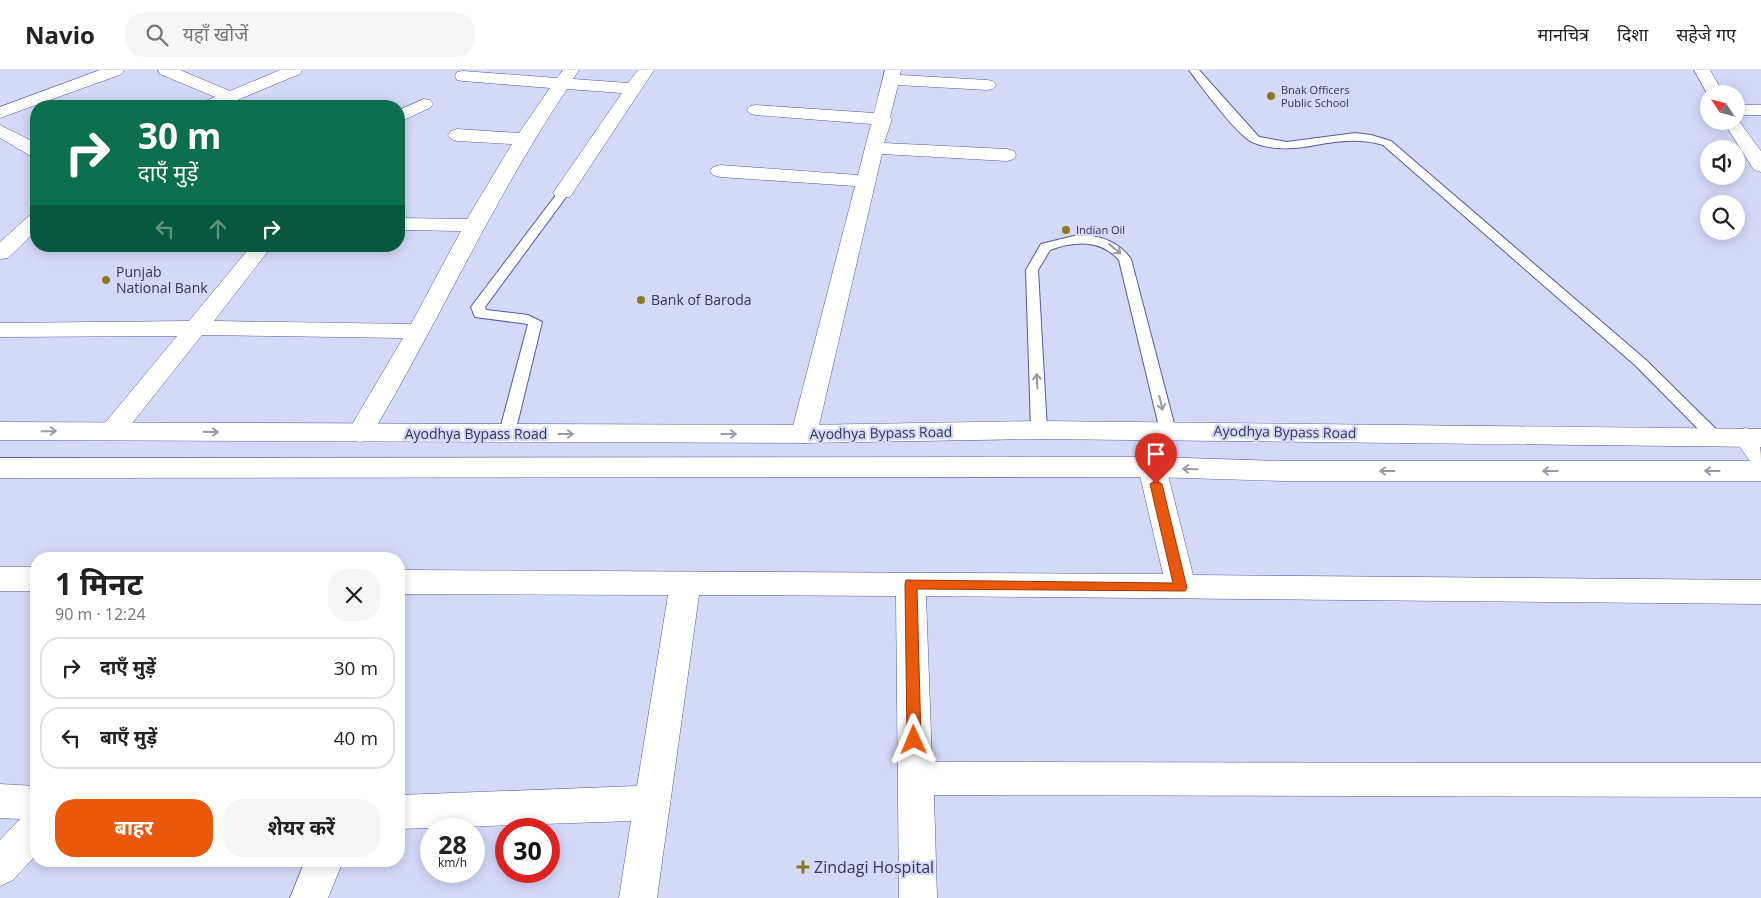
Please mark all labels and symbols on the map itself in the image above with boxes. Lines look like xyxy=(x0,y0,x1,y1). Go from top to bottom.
place label: Bnak Officers Public School xyxy=(1281,82,1350,110)
north arrow xyxy=(1700,85,1745,130)
marker: Bnak Officers Public School xyxy=(1265,90,1277,102)
place label: Indian Oil xyxy=(1076,222,1125,237)
marker: Indian Oil xyxy=(1060,224,1072,236)
one-way arrow xyxy=(1109,244,1122,255)
place label: Punjab National Bank xyxy=(116,262,208,297)
marker: Punjab National Bank xyxy=(100,274,112,286)
place label: Bank of Baroda xyxy=(651,290,751,309)
marker: Bank of Baroda xyxy=(635,294,647,306)
one-way arrow xyxy=(1032,374,1041,390)
one-way arrow xyxy=(1157,394,1166,410)
street label: Ayodhya Bypass Road xyxy=(1214,421,1356,442)
street label: Ayodhya Bypass Road xyxy=(810,422,952,443)
street label: Ayodhya Bypass Road xyxy=(405,424,547,443)
one-way arrow xyxy=(40,426,56,436)
one-way arrow xyxy=(202,427,219,437)
one-way arrow xyxy=(558,429,574,439)
one-way arrow xyxy=(720,429,736,439)
pin xyxy=(1135,433,1177,484)
one-way arrow xyxy=(1182,464,1198,474)
one-way arrow xyxy=(1380,466,1396,476)
one-way arrow xyxy=(1542,466,1558,476)
one-way arrow xyxy=(1705,466,1721,476)
position arrow xyxy=(887,713,939,765)
speed limit sign: 30 xyxy=(495,818,560,883)
place label: Zindagi Hospital xyxy=(814,856,934,878)
marker: Zindagi Hospital xyxy=(796,860,810,874)

